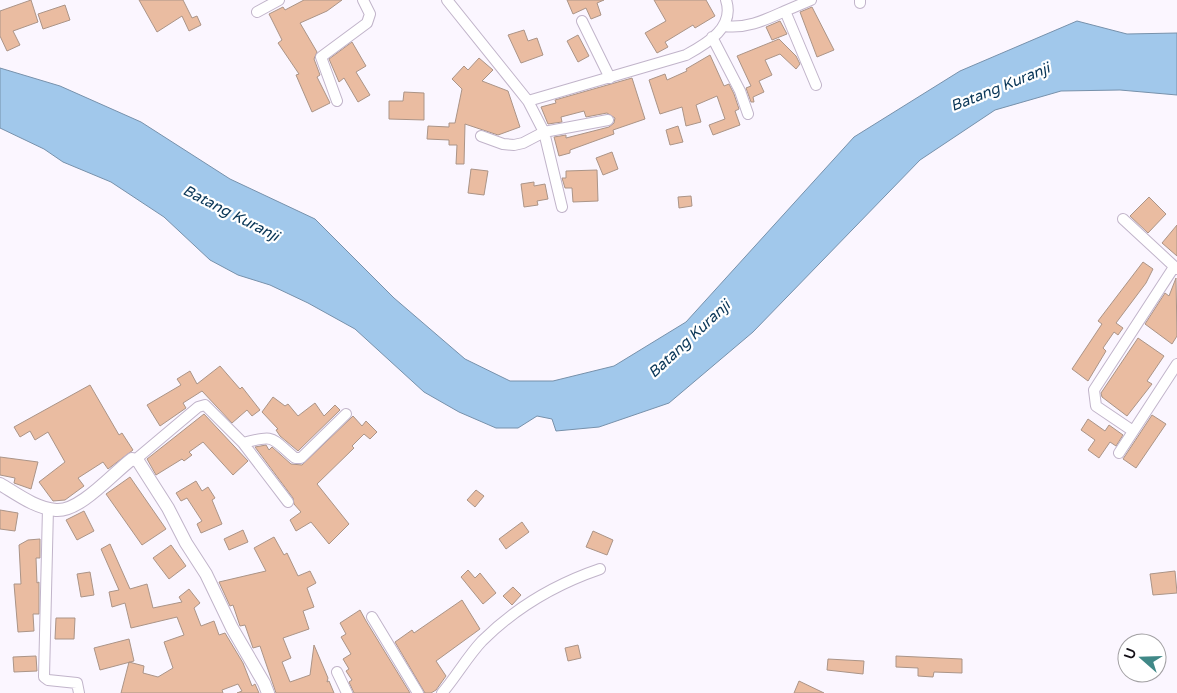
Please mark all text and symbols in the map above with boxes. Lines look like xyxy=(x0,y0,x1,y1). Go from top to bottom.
water label: Batang Kuranji xyxy=(948,58,1054,115)
water label: Batang Kuranji xyxy=(180,181,284,246)
water label: Batang Kuranji xyxy=(644,295,735,382)
north arrow xyxy=(1117,633,1167,683)
text: U xyxy=(1120,646,1140,662)

